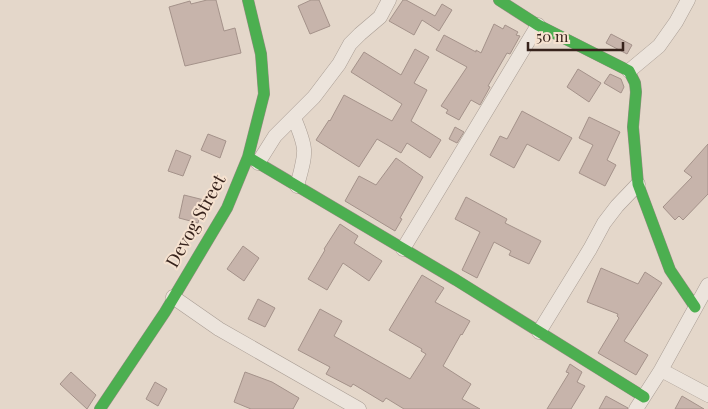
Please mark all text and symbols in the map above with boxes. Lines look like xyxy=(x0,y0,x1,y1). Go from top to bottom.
scale bar xyxy=(528,20,623,52)
text: 50 m xyxy=(536,26,569,46)
street label: Devog Street xyxy=(160,169,231,271)

